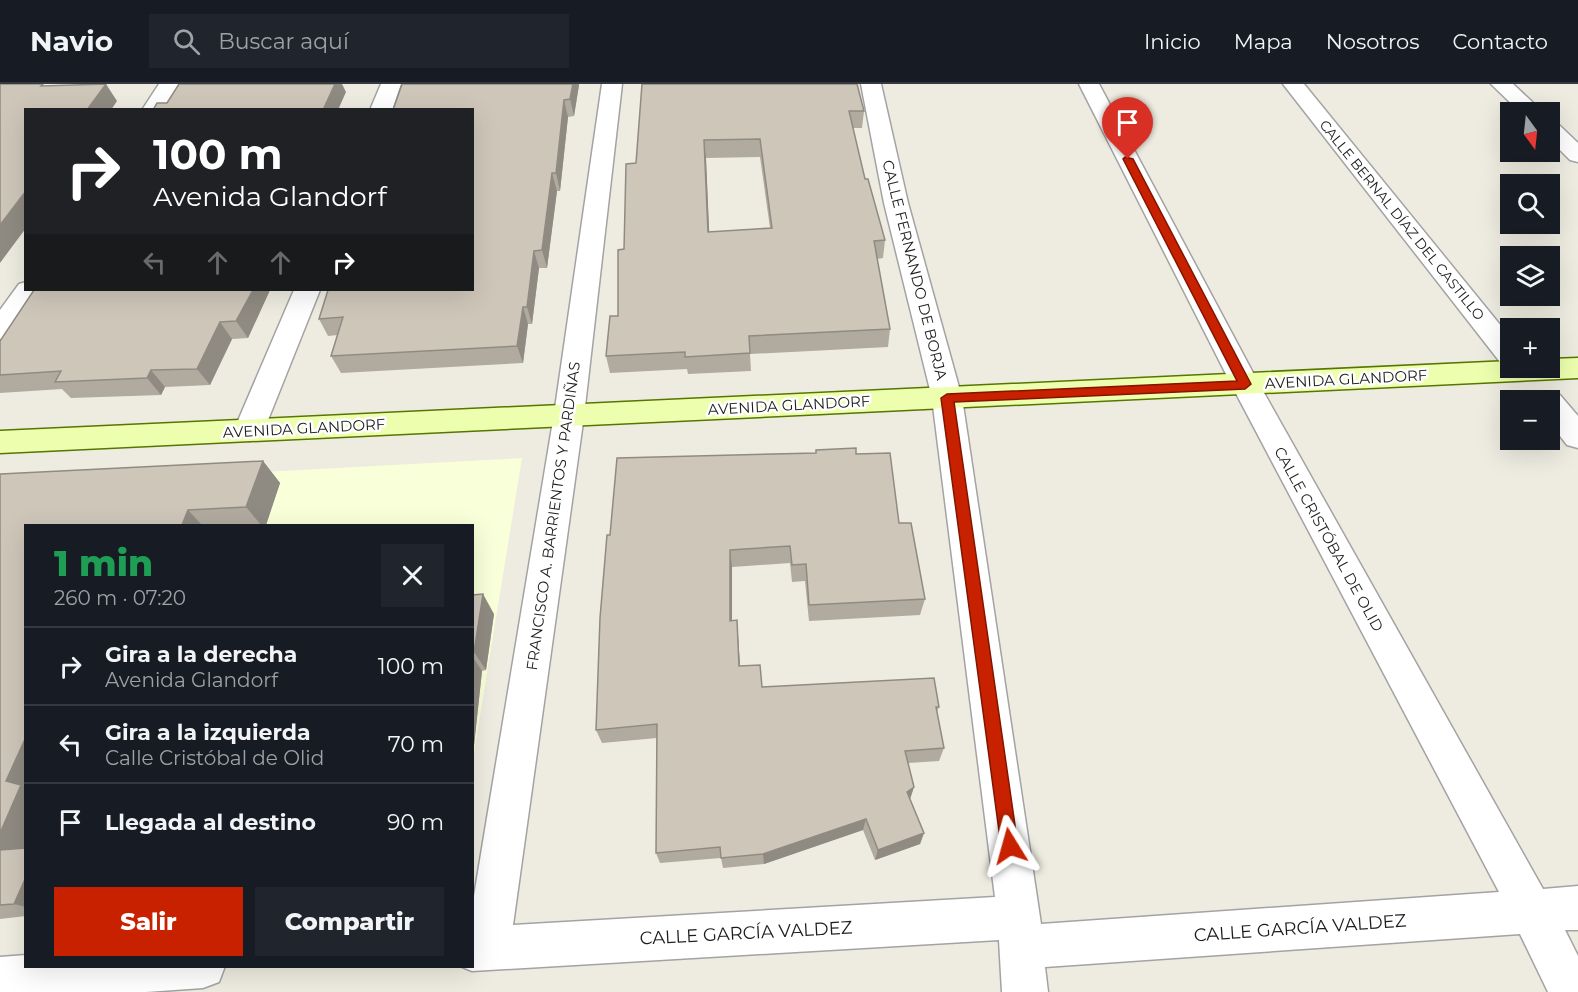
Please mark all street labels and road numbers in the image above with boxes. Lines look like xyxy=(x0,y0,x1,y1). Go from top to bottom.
street label: CALLE BERNAL DÍAZ DEL CASTILLO xyxy=(1316,116,1489,324)
street label: CALLE FERNANDO DE BORJA xyxy=(878,158,952,382)
street label: FRANCISCO A. BARRIENTOS Y PARDIÑAS xyxy=(522,360,584,672)
street label: AVENIDA GLANDORF xyxy=(1264,365,1428,393)
street label: AVENIDA GLANDORF xyxy=(707,391,871,419)
street label: AVENIDA GLANDORF xyxy=(222,414,386,442)
street label: CALLE CRISTÓBAL DE OLID xyxy=(1270,443,1388,635)
street label: CALLE GARCÍA VALDEZ xyxy=(1193,910,1407,946)
street label: CALLE GARCÍA VALDEZ xyxy=(639,916,853,950)

